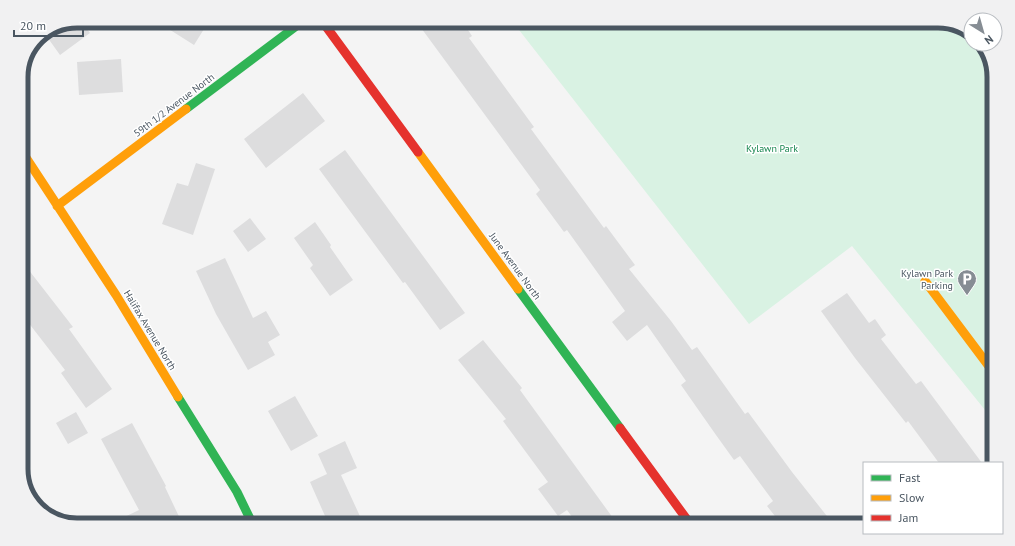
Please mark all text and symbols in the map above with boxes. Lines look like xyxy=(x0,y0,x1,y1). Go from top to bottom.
scale bar xyxy=(14,12,83,38)
north arrow xyxy=(963,12,1003,52)
text: 20 m xyxy=(20,18,46,33)
text: N xyxy=(982,32,996,48)
street label: 59th 1/2 Avenue North xyxy=(131,70,217,140)
park label: Kylawn Park xyxy=(746,142,798,155)
street label: June Avenue North xyxy=(486,229,544,302)
place label: Kylawn Park Parking xyxy=(901,267,953,292)
parking icon: Kylawn Park Parking xyxy=(956,268,978,296)
street label: Halifax Avenue North xyxy=(121,288,179,372)
legend xyxy=(863,462,1003,534)
text: Fast xyxy=(899,470,920,485)
text: Slow xyxy=(899,490,924,505)
text: Jam xyxy=(898,510,918,525)

